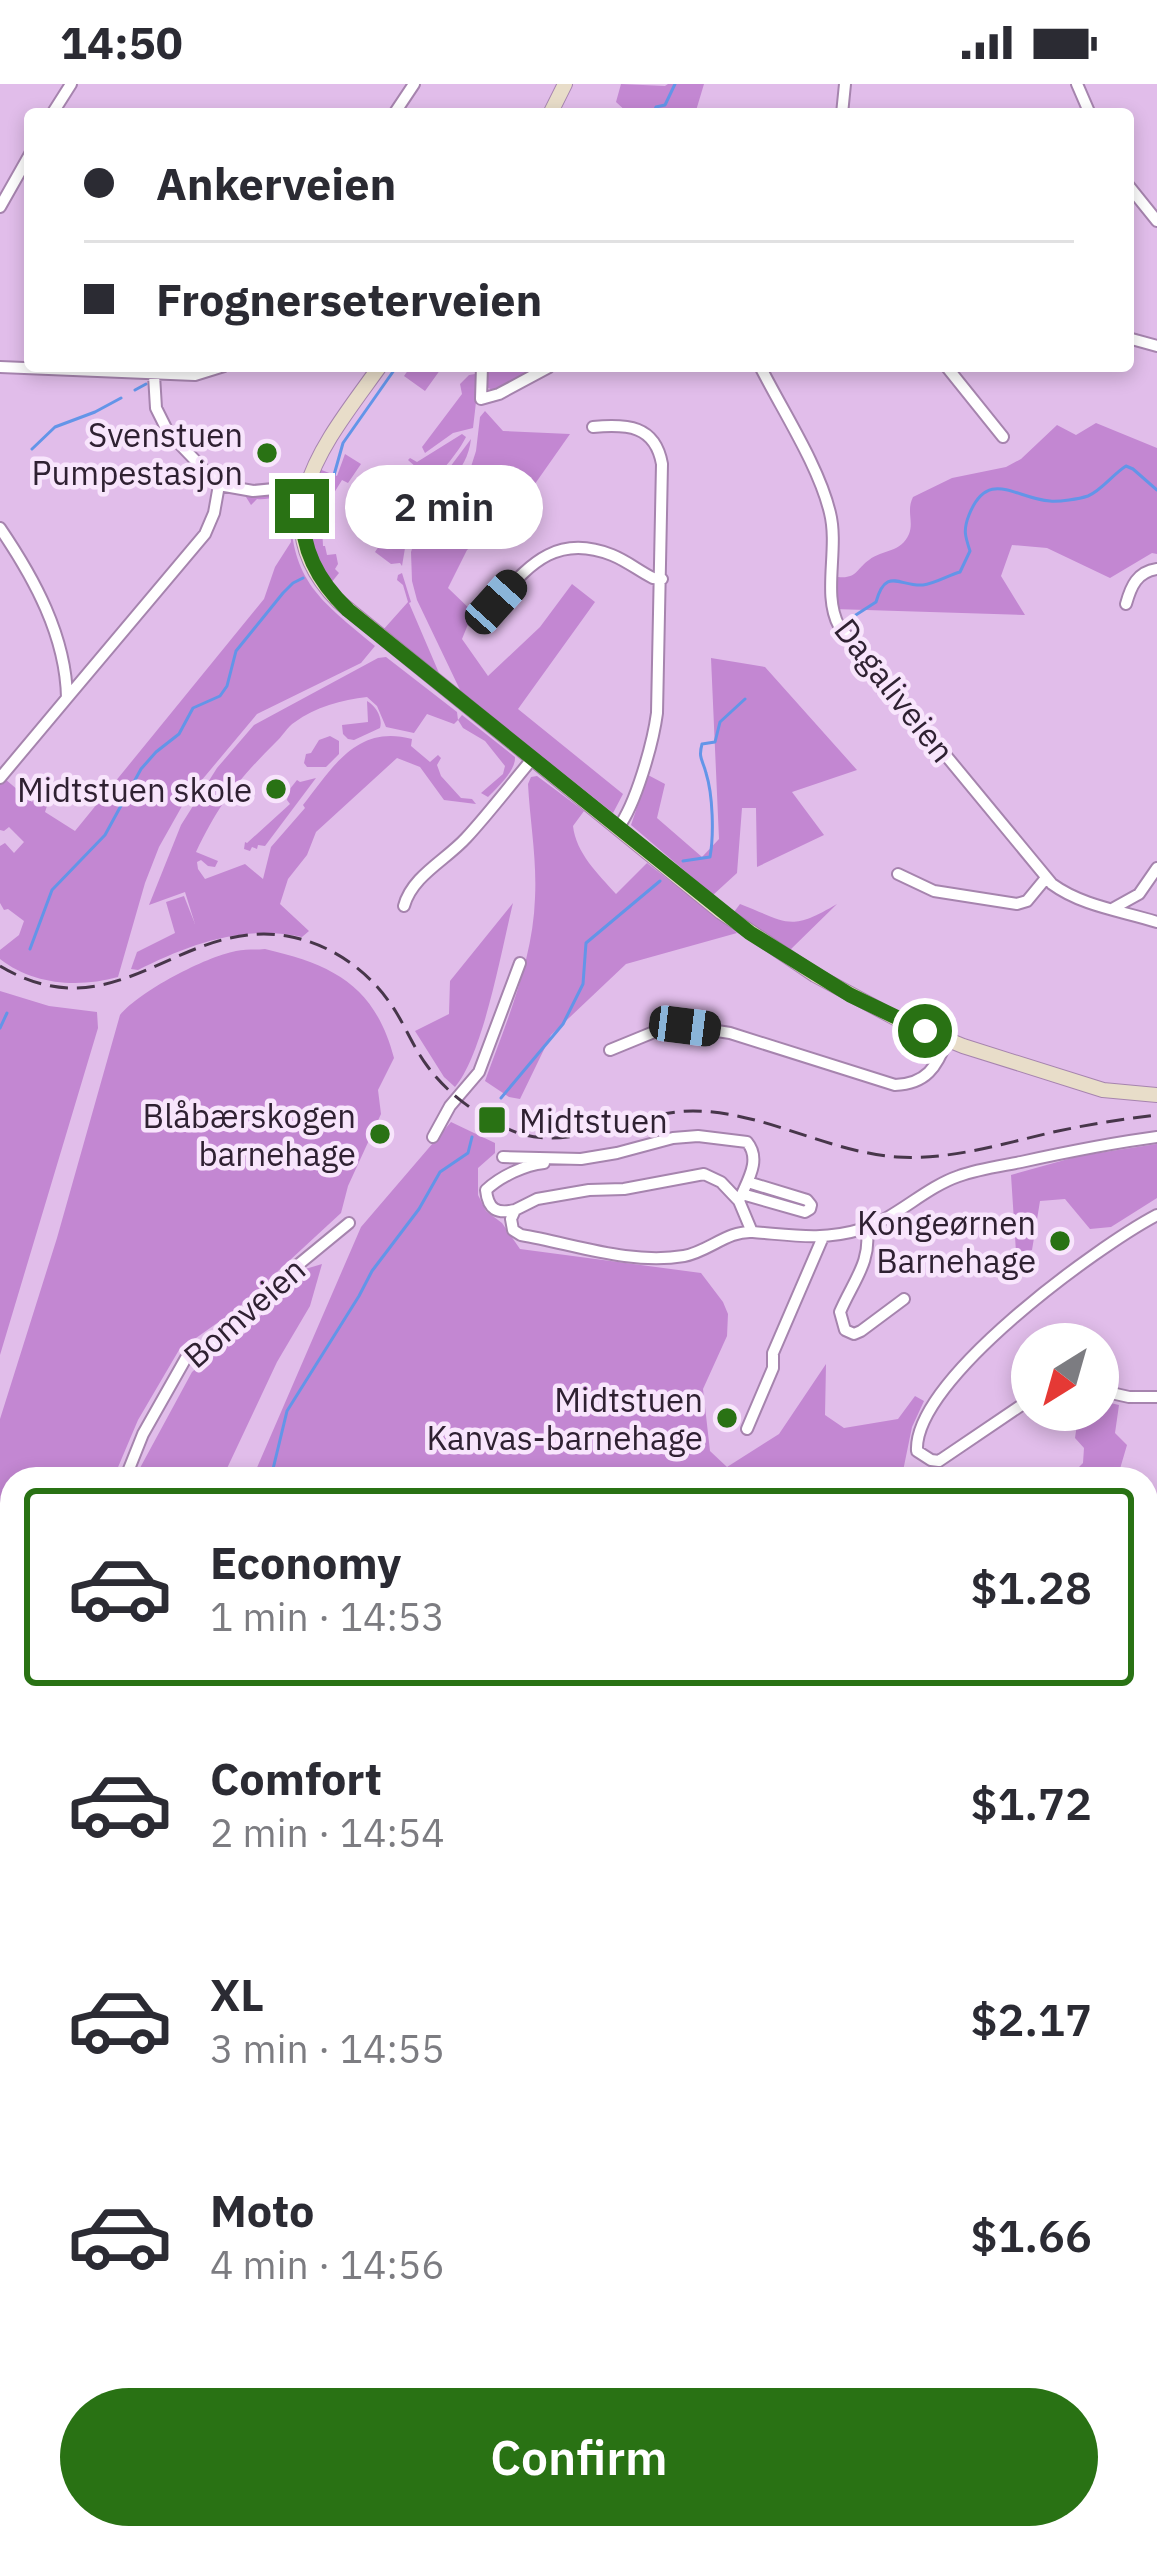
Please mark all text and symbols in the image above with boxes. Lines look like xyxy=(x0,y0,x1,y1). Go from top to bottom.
text: 14:50 xyxy=(60,13,183,71)
text: Ankerveien xyxy=(156,154,396,212)
text: Frognerseterveien xyxy=(156,270,542,328)
place label: Svenstuen Pumpestasjon xyxy=(32,413,243,494)
marker: Svenstuen Pumpestasjon xyxy=(254,440,280,466)
callout: 2 min xyxy=(344,464,542,548)
route end xyxy=(275,479,329,533)
text: 2 min xyxy=(394,481,494,532)
car xyxy=(459,563,533,641)
street label: Dagaliveien xyxy=(825,609,965,771)
place label: Midtstuen skole xyxy=(17,768,252,811)
marker: Midtstuen skole xyxy=(263,776,289,802)
car xyxy=(647,1004,723,1048)
route start xyxy=(898,1004,952,1058)
place label: Blåbærskogen barnehage xyxy=(143,1094,356,1175)
place label: Midtstuen xyxy=(519,1099,668,1142)
marker: Midtstuen xyxy=(476,1104,508,1136)
marker: Blåbærskogen barnehage xyxy=(367,1121,393,1147)
place label: Kongeørnen Barnehage xyxy=(857,1201,1036,1282)
marker: Kongeørnen Barnehage xyxy=(1047,1228,1073,1254)
street label: Bomveien xyxy=(174,1247,314,1377)
north arrow xyxy=(1011,1323,1119,1431)
map controls xyxy=(1011,1323,1119,1431)
place label: Midtstuen Kanvas-barnehage xyxy=(427,1378,703,1459)
marker: Midtstuen Kanvas-barnehage xyxy=(714,1405,740,1431)
icon: car xyxy=(66,1533,174,1641)
text: Economy xyxy=(210,1533,401,1591)
text: $1.28 xyxy=(971,1558,1092,1616)
text: 1 min · 14:53 xyxy=(210,1591,445,1642)
icon: car xyxy=(66,1749,174,1857)
text: Comfort xyxy=(210,1749,382,1807)
text: $1.72 xyxy=(971,1774,1092,1832)
text: 2 min · 14:54 xyxy=(210,1807,445,1858)
icon: car xyxy=(66,1965,174,2073)
text: XL xyxy=(210,1965,264,2023)
text: $2.17 xyxy=(971,1990,1092,2048)
text: 3 min · 14:55 xyxy=(210,2023,445,2074)
icon: car xyxy=(66,2181,174,2289)
text: Moto xyxy=(210,2181,314,2239)
text: $1.66 xyxy=(971,2206,1092,2264)
text: 4 min · 14:56 xyxy=(210,2239,445,2290)
button: Confirm xyxy=(60,2388,1098,2526)

